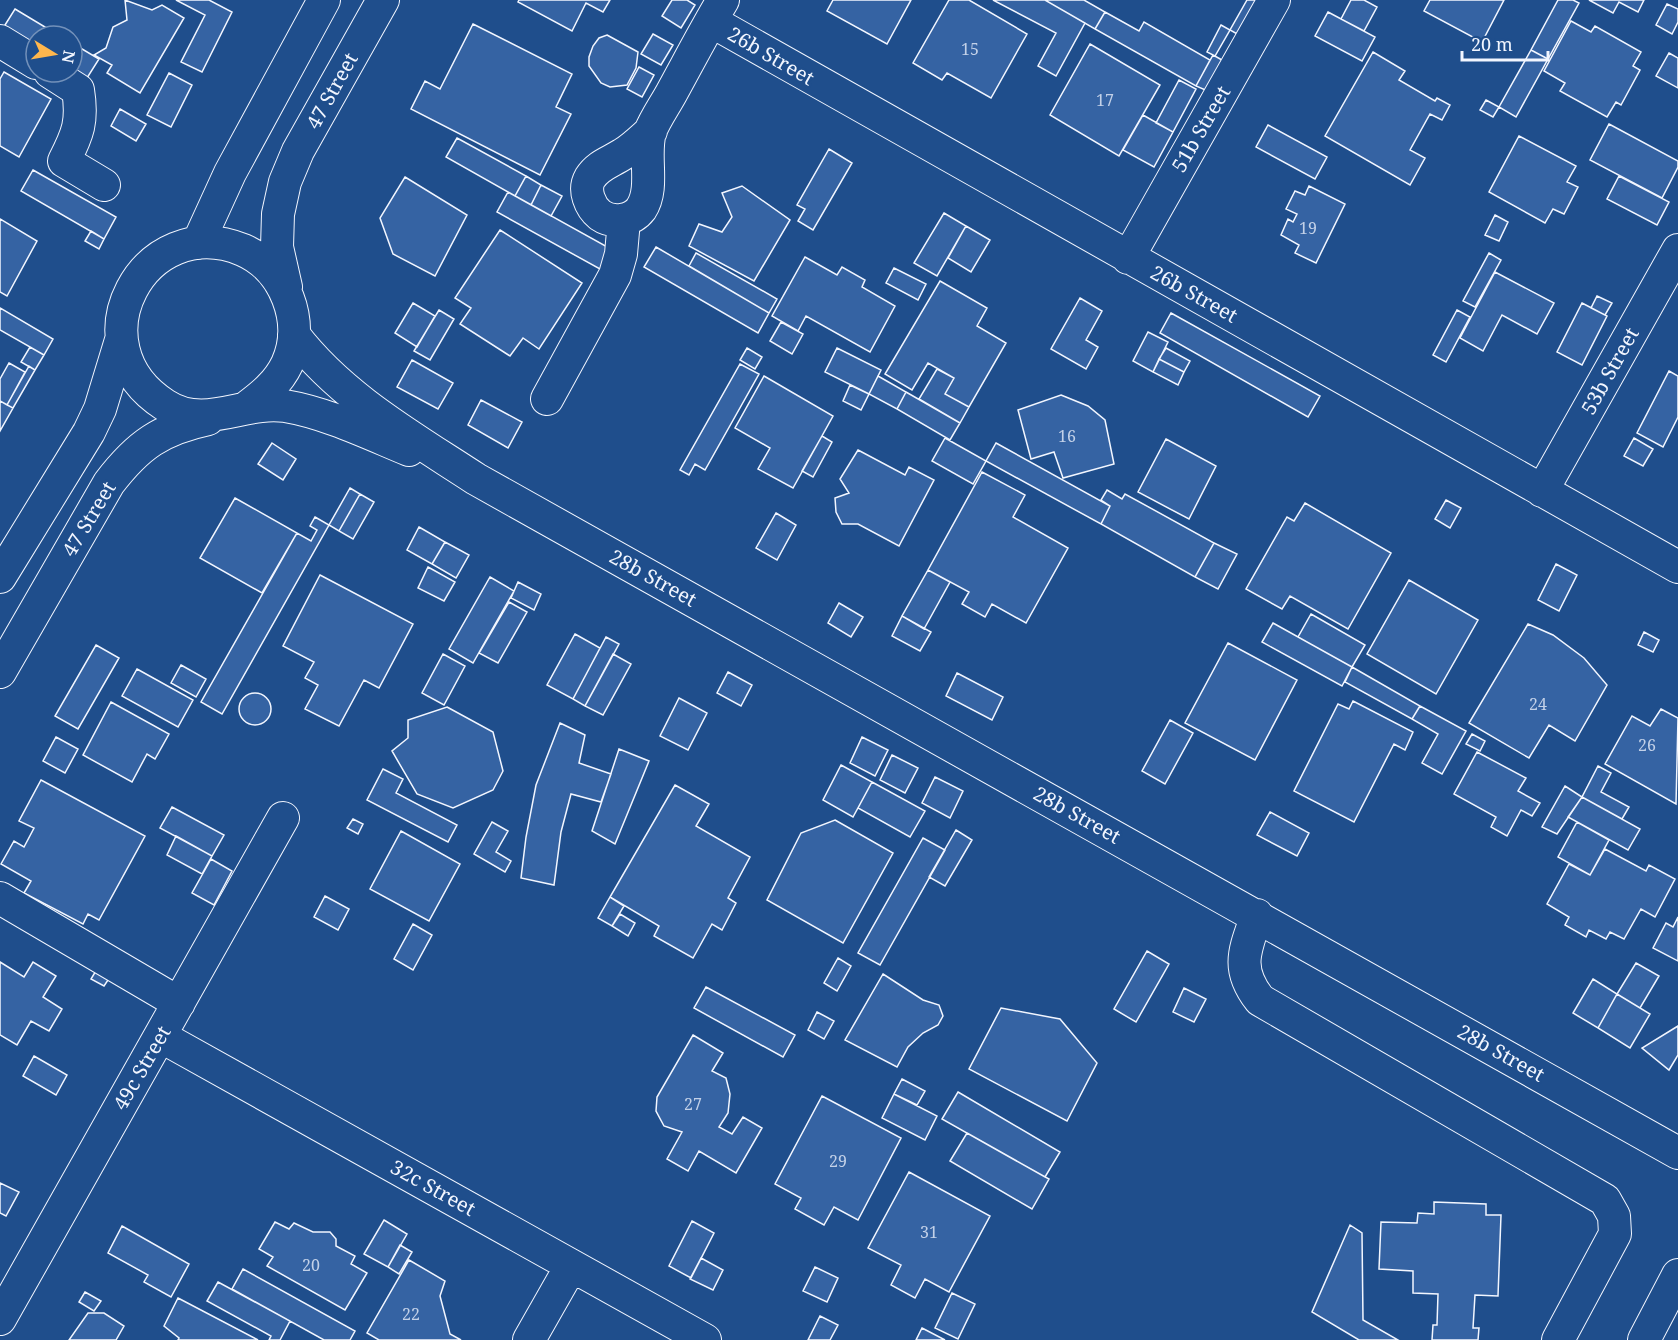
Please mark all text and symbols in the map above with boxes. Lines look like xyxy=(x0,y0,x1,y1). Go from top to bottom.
street label: 26b Street xyxy=(723,20,819,91)
north arrow xyxy=(24,24,84,84)
scale bar xyxy=(1462,24,1548,62)
text: 20 m xyxy=(1471,32,1513,56)
house number: 15 xyxy=(961,38,979,60)
street label: 47 Street xyxy=(300,48,364,134)
text: N xyxy=(57,49,81,66)
street label: 51b Street xyxy=(1165,81,1236,177)
house number: 17 xyxy=(1096,89,1114,111)
house number: 19 xyxy=(1299,217,1317,239)
street label: 26b Street xyxy=(1146,259,1243,329)
street label: 53b Street xyxy=(1575,322,1645,419)
house number: 16 xyxy=(1058,425,1076,447)
street label: 47 Street xyxy=(56,476,122,561)
street label: 28b Street xyxy=(605,543,702,613)
house number: 24 xyxy=(1529,693,1547,715)
house number: 26 xyxy=(1638,734,1656,756)
street label: 28b Street xyxy=(1029,780,1126,850)
street label: 28b Street xyxy=(1453,1018,1550,1088)
street label: 49c Street xyxy=(107,1021,177,1115)
house number: 27 xyxy=(684,1093,702,1115)
house number: 29 xyxy=(829,1150,847,1172)
street label: 32c Street xyxy=(386,1153,481,1222)
house number: 31 xyxy=(920,1221,938,1243)
house number: 20 xyxy=(302,1254,320,1276)
house number: 22 xyxy=(402,1303,420,1325)

